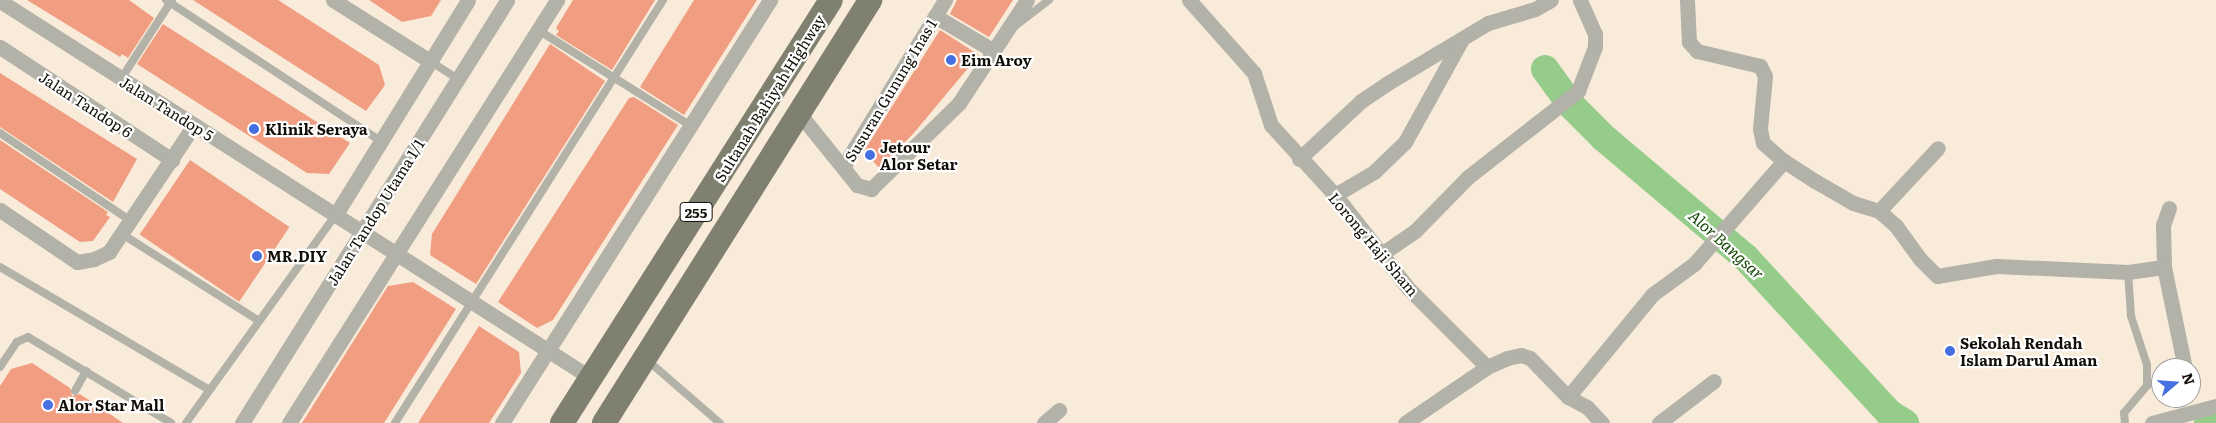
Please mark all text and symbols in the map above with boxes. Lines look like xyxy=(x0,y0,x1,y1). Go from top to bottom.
street label: Sultanah Bahiyah Highway xyxy=(710,11,828,185)
street label: Susuran Gunung Inas 1 xyxy=(840,15,940,165)
place label: Eim Aroy xyxy=(961,51,1032,69)
marker: Eim Aroy xyxy=(945,54,957,66)
street label: Jalan Tandop 6 xyxy=(36,67,136,141)
street label: Jalan Tandop 5 xyxy=(117,72,217,144)
place label: Klinik Seraya xyxy=(265,120,368,138)
marker: Klinik Seraya xyxy=(247,122,261,136)
street label: Jalan Tandop Utama 1/1 xyxy=(323,136,427,288)
place label: Jetour Alor Setar xyxy=(880,137,958,172)
marker: Jetour Alor Setar xyxy=(864,149,876,161)
street label: Lorong Haji Sham xyxy=(1325,189,1423,299)
road number: 255 xyxy=(678,200,714,223)
water label: Alor Bangsar xyxy=(1685,205,1769,283)
place label: MR.DIY xyxy=(267,247,327,265)
marker: MR.DIY xyxy=(251,250,263,262)
place label: Sekolah Rendah Islam Darul Aman xyxy=(1960,333,2097,368)
marker: Sekolah Rendah Islam Darul Aman xyxy=(1944,345,1956,357)
north arrow xyxy=(2151,358,2201,408)
text: N xyxy=(2178,370,2201,387)
place label: Alor Star Mall xyxy=(58,396,164,414)
marker: Alor Star Mall xyxy=(42,399,54,411)

